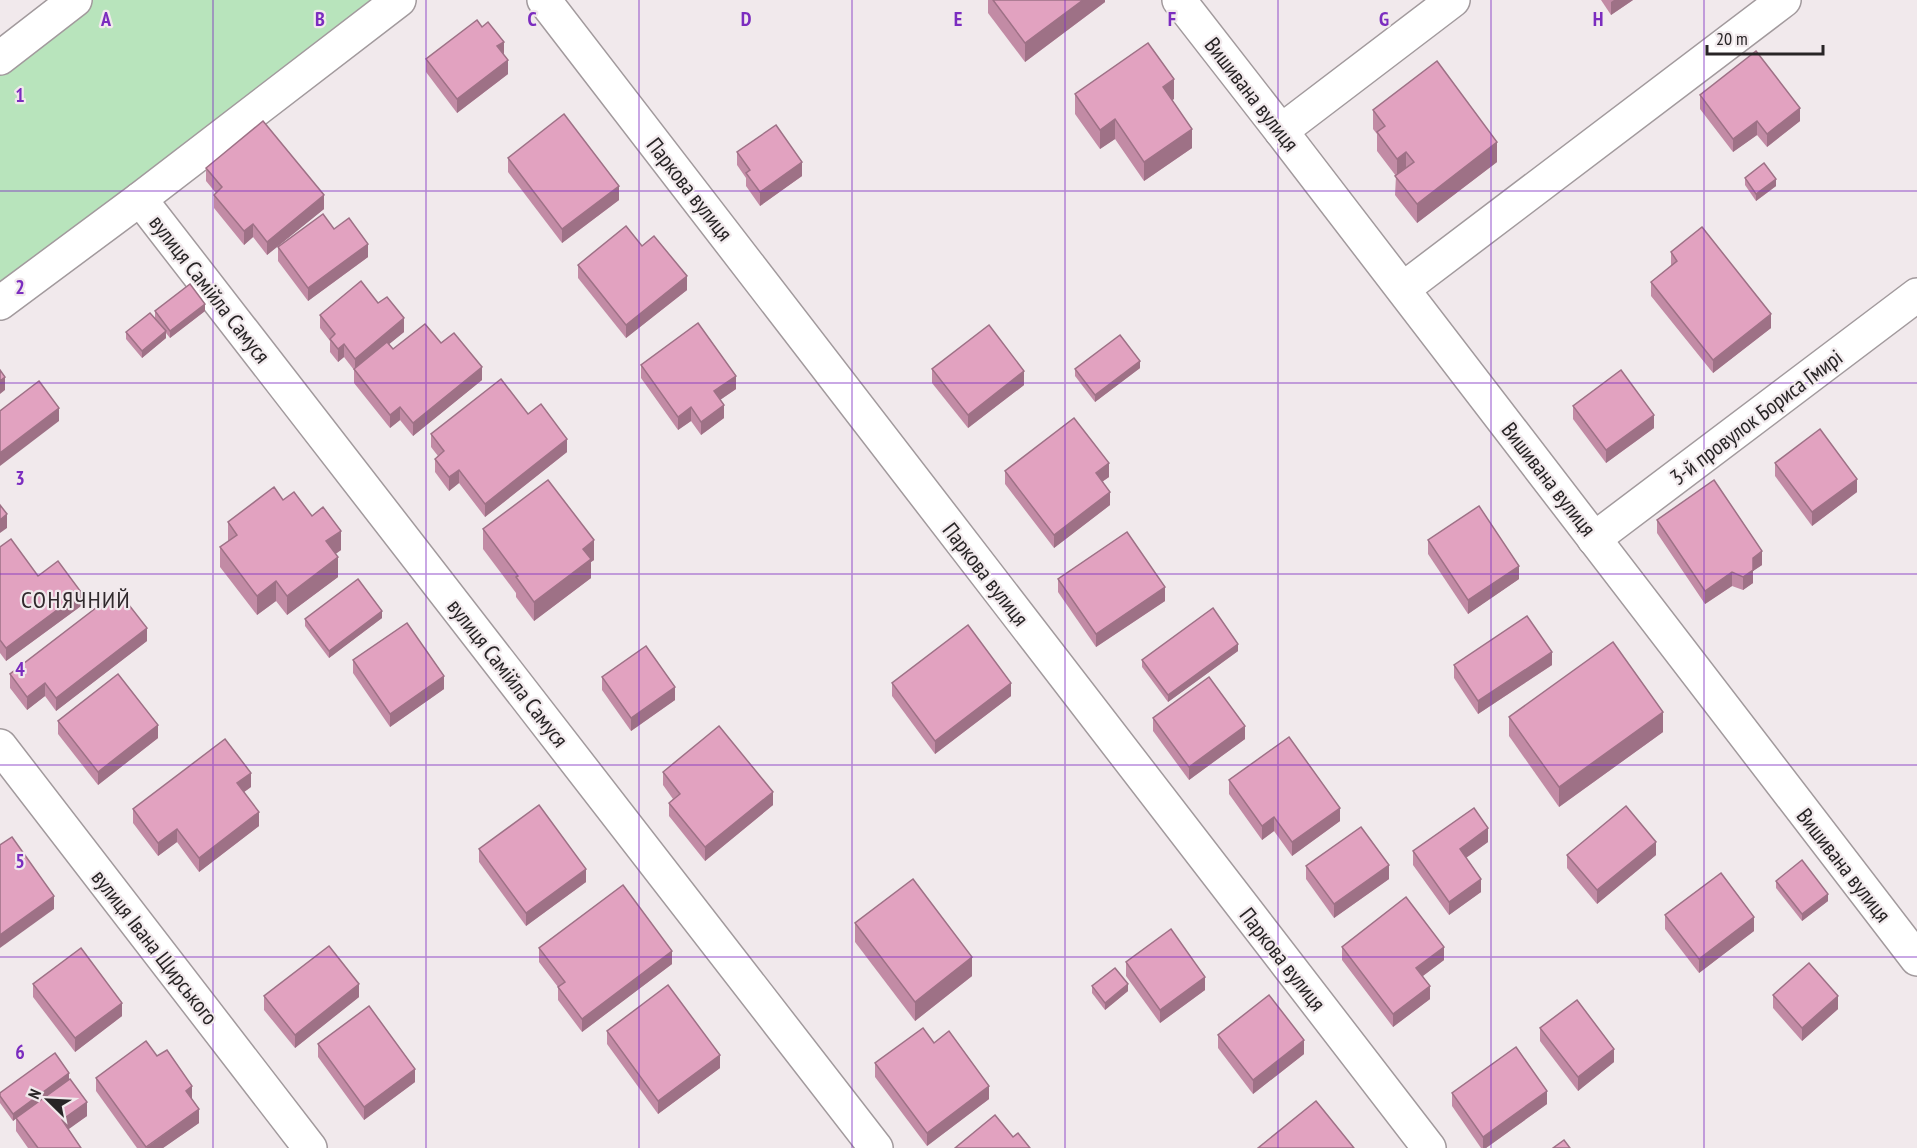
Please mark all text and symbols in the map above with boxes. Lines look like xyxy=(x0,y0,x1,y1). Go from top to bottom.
text: A xyxy=(100,6,112,32)
text: B xyxy=(315,6,325,32)
text: C xyxy=(527,6,537,32)
text: D xyxy=(741,6,752,32)
text: E xyxy=(954,6,962,32)
text: F xyxy=(1168,6,1176,32)
text: G xyxy=(1379,6,1389,32)
text: H xyxy=(1593,6,1603,32)
scale bar xyxy=(1707,18,1822,56)
text: 20 m xyxy=(1716,27,1748,50)
street label: Вишивана вулиця xyxy=(1199,31,1305,157)
text: 1 xyxy=(15,82,25,108)
street label: Паркова вулиця xyxy=(641,132,739,246)
street label: вулиця Самійла Самуся xyxy=(143,209,277,369)
text: 2 xyxy=(15,274,25,300)
street label: 3-й провулок Бориса Гмирі xyxy=(1664,343,1848,491)
street label: Вишивана вулиця xyxy=(1496,416,1602,542)
text: 3 xyxy=(15,465,25,491)
street label: Паркова вулиця xyxy=(937,517,1035,631)
district label: СОНЯЧНИЙ xyxy=(21,584,131,615)
street label: вулиця Самійла Самуся xyxy=(441,593,575,753)
text: 4 xyxy=(15,656,25,682)
street label: Вишивана вулиця xyxy=(1791,802,1897,928)
text: 5 xyxy=(15,848,25,874)
street label: вулиця Івана Щирського xyxy=(86,864,224,1030)
street label: Паркова вулиця xyxy=(1234,902,1332,1016)
text: 6 xyxy=(15,1039,25,1065)
north arrow xyxy=(18,1070,78,1130)
text: N xyxy=(23,1086,45,1102)

